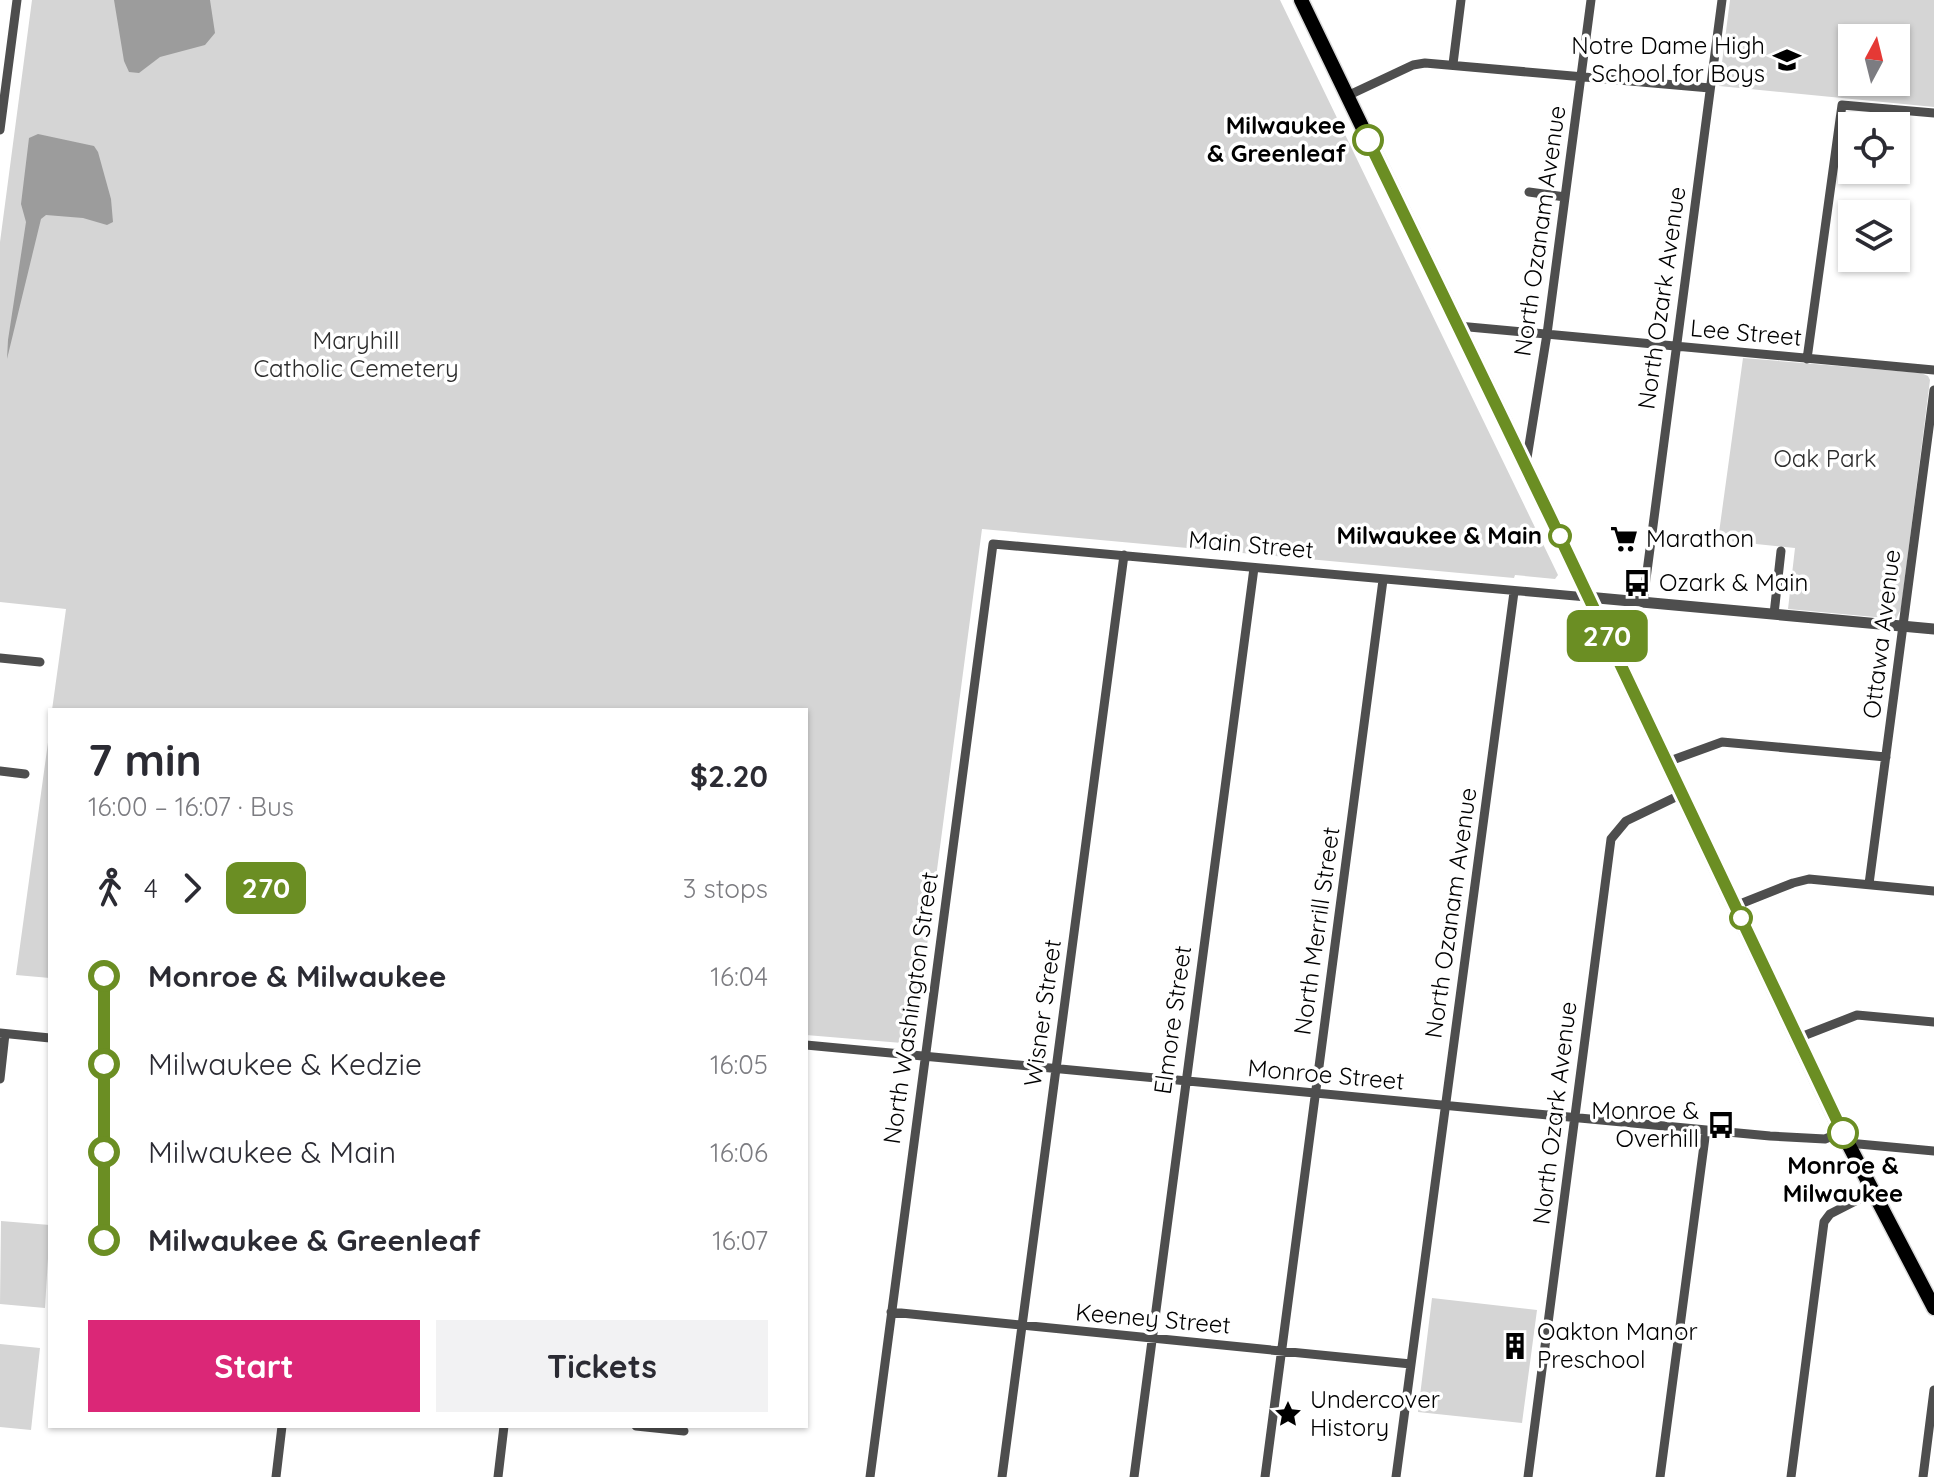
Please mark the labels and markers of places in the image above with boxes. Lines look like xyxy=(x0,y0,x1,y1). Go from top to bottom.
place label: Notre Dame High School for Boys xyxy=(1571,30,1765,88)
school or university icon: Notre Dame High School for Boys xyxy=(1772,45,1802,75)
place label: Milwaukee & Greenleaf xyxy=(1207,110,1347,168)
marker: Milwaukee & Greenleaf xyxy=(1353,125,1383,155)
place label: Milwaukee & Main xyxy=(1337,520,1542,550)
place label: Marathon xyxy=(1646,523,1754,553)
supermarket icon: Marathon xyxy=(1609,524,1639,554)
marker: Milwaukee & Main xyxy=(1549,525,1571,547)
place label: Ozark & Main xyxy=(1659,567,1808,597)
bus stop icon: Ozark & Main xyxy=(1622,568,1652,598)
unlabelled marker xyxy=(1730,907,1752,929)
place label: Monroe & Overhill xyxy=(1591,1095,1699,1153)
bus stop icon: Monroe & Overhill xyxy=(1706,1110,1736,1140)
marker: Monroe & Milwaukee xyxy=(1828,1118,1858,1148)
place label: Monroe & Milwaukee xyxy=(1783,1150,1903,1208)
place label: Oakton Manor Preschool xyxy=(1537,1316,1698,1374)
building icon: Oakton Manor Preschool xyxy=(1500,1331,1530,1361)
place label: Undercover History xyxy=(1310,1384,1440,1442)
place icon: Undercover History xyxy=(1273,1399,1303,1429)

